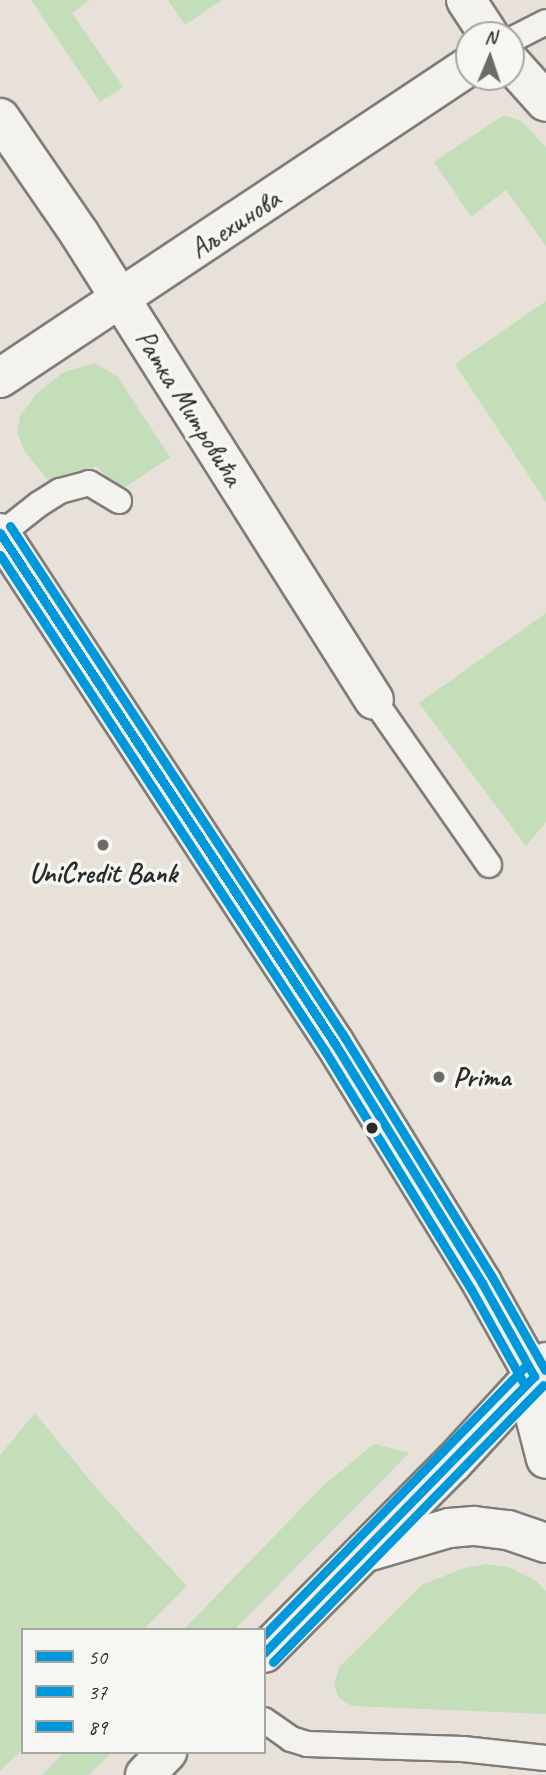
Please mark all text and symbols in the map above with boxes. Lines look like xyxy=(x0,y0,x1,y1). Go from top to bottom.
north arrow xyxy=(455,21,525,91)
text: N xyxy=(484,25,497,49)
street label: Аљехинова xyxy=(184,182,286,266)
street label: Ратка Митровића xyxy=(129,325,249,491)
marker: UniCredit Bank xyxy=(95,837,111,853)
place label: UniCredit Bank xyxy=(29,856,177,890)
place label: Prima xyxy=(453,1060,510,1094)
marker: Prima xyxy=(431,1069,447,1085)
unlabelled marker xyxy=(365,1121,379,1135)
legend xyxy=(21,1628,266,1754)
text: 50 xyxy=(88,1644,107,1670)
text: 37 xyxy=(88,1679,107,1705)
text: 89 xyxy=(88,1714,107,1740)

